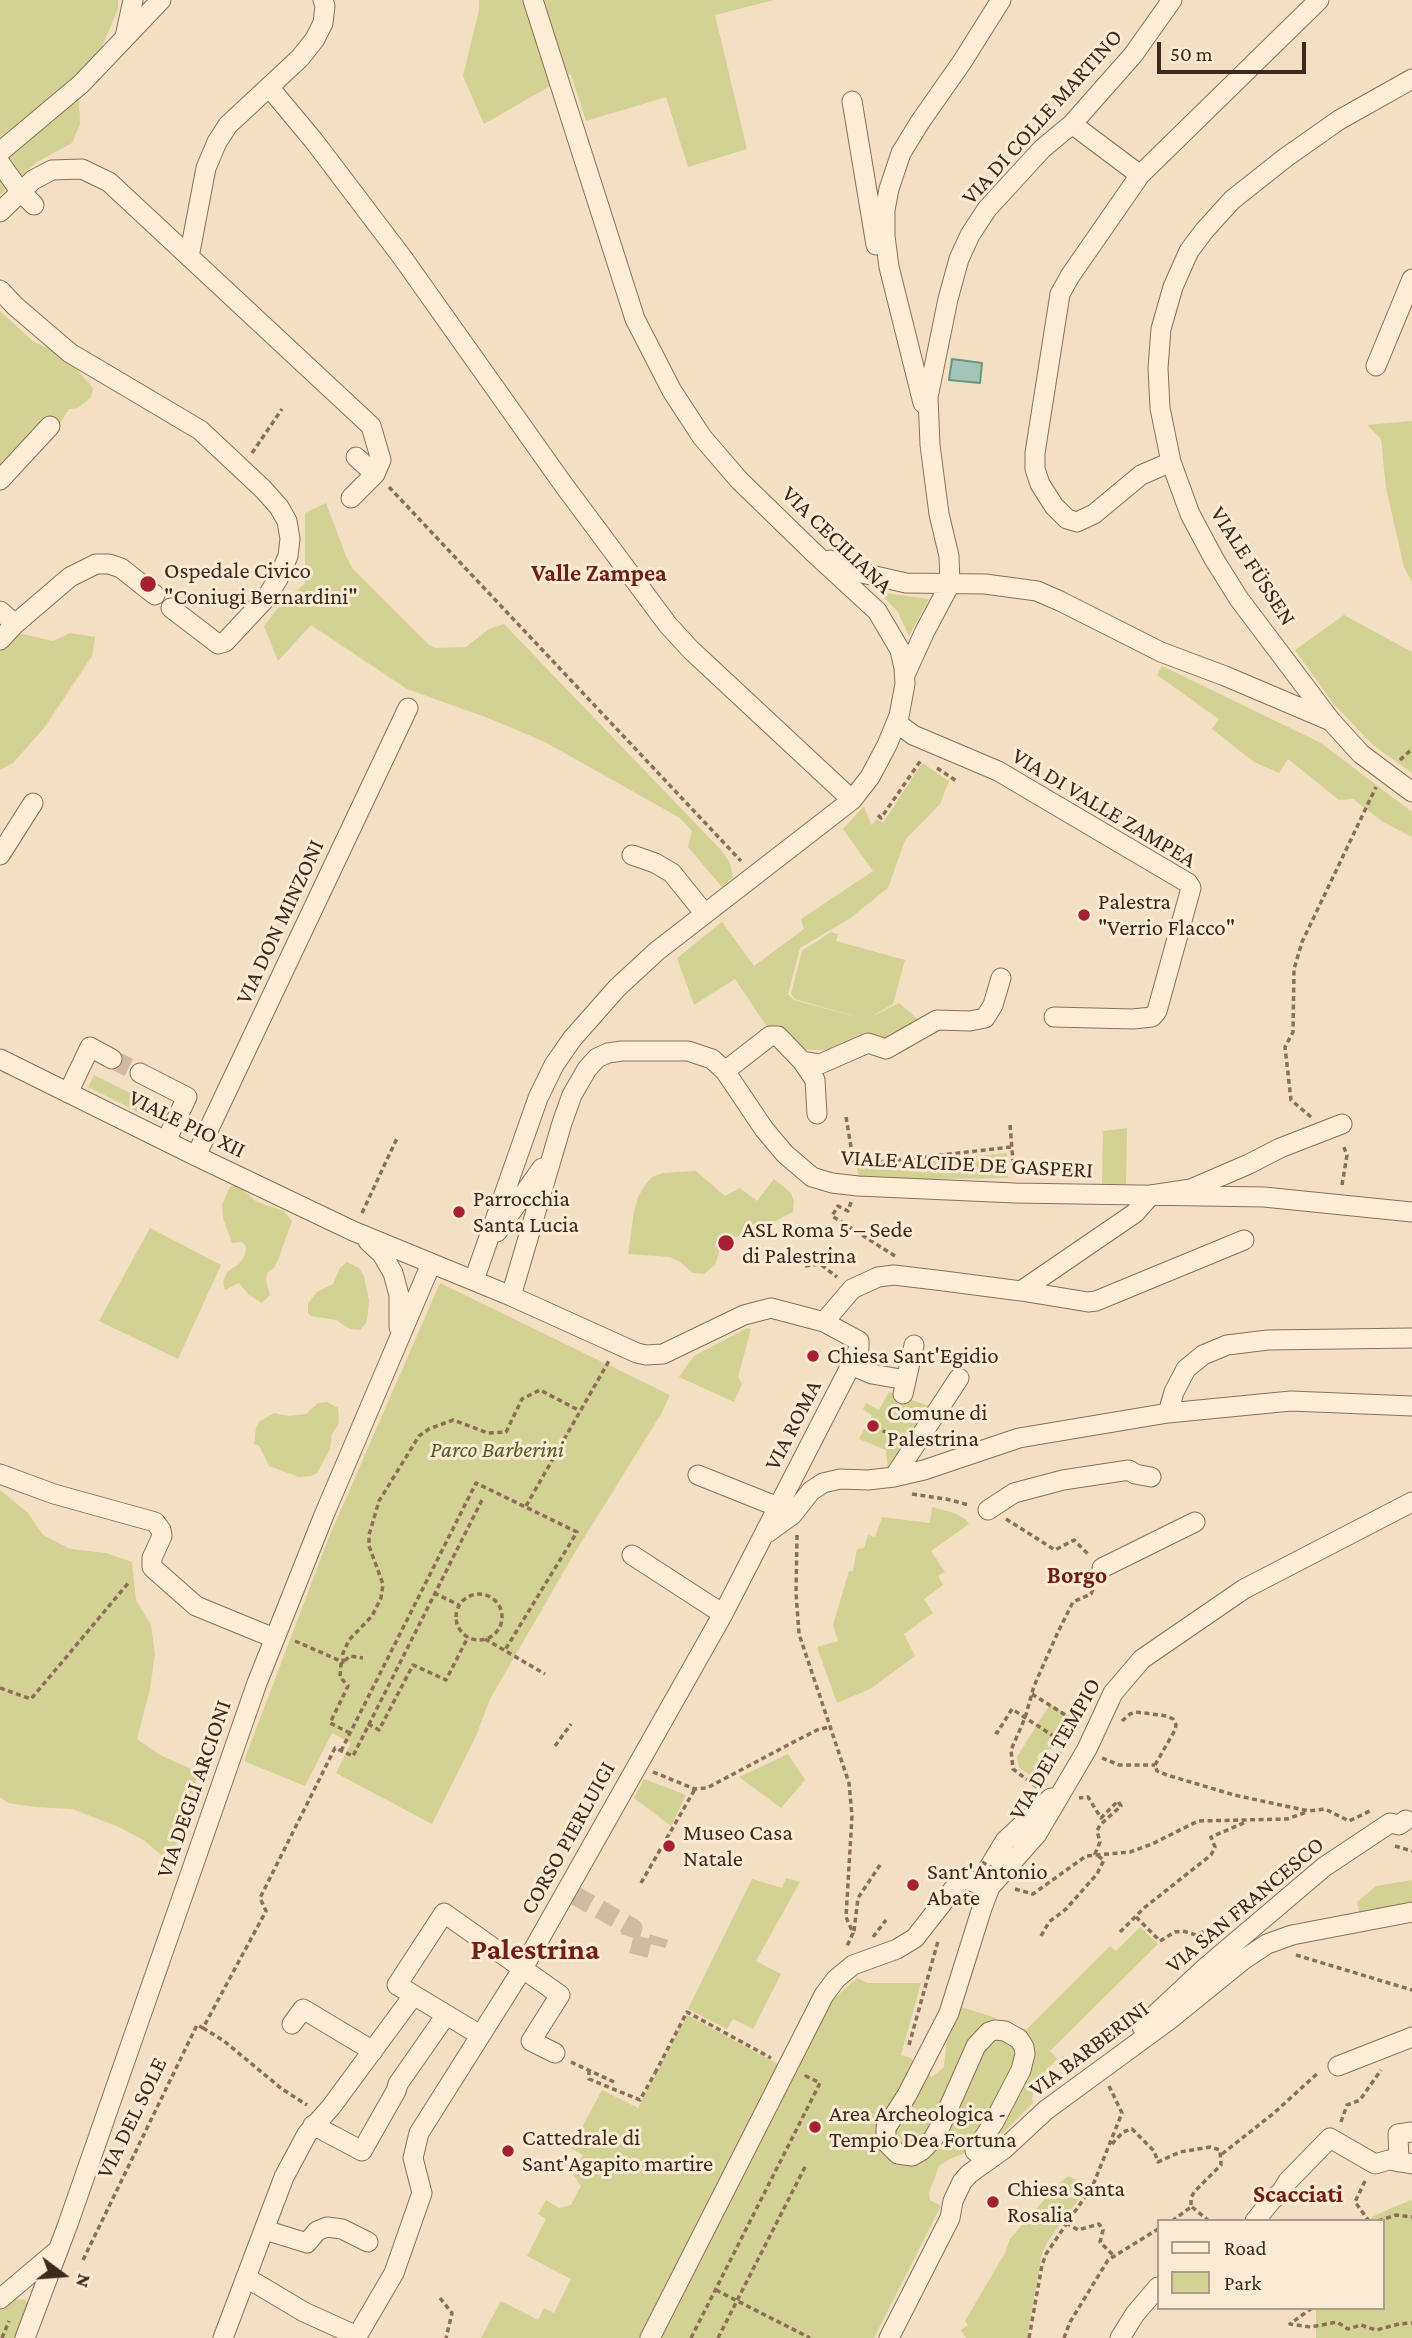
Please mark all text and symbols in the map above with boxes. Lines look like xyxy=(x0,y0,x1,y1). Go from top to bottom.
street label: VIA DI COLLE MARTINO xyxy=(956,23,1128,211)
scale bar xyxy=(1160,28,1309,72)
text: 50 m xyxy=(1170,42,1213,66)
street label: VIA CECILIANA xyxy=(776,480,898,600)
street label: VIALE FÜSSEN xyxy=(1204,501,1302,631)
place label: Ospedale Civico "Coniugi Bernardini" xyxy=(164,557,358,611)
district label: Valle Zampea xyxy=(531,560,667,588)
marker: Ospedale Civico "Coniugi Bernardini" xyxy=(138,574,158,594)
street label: VIA DI VALLE ZAMPEA xyxy=(1007,742,1201,874)
street label: VIA DON MINZONI xyxy=(230,835,330,1009)
place label: Palestra "Verrio Flacco" xyxy=(1098,888,1235,942)
marker: Palestra "Verrio Flacco" xyxy=(1076,907,1092,923)
street label: VIALE PIO XII xyxy=(124,1084,250,1164)
street label: VIALE ALCIDE DE GASPERI xyxy=(840,1144,1094,1184)
place label: Parrocchia Santa Lucia xyxy=(473,1185,579,1239)
marker: Parrocchia Santa Lucia xyxy=(451,1204,467,1220)
place label: ASL Roma 5 – Sede di Palestrina xyxy=(742,1216,913,1270)
marker: ASL Roma 5 – Sede di Palestrina xyxy=(716,1233,736,1253)
place label: Chiesa Sant'Egidio xyxy=(827,1342,999,1370)
marker: Chiesa Sant'Egidio xyxy=(805,1348,821,1364)
street label: VIA ROMA xyxy=(759,1375,827,1475)
place label: Comune di Palestrina xyxy=(887,1399,987,1453)
marker: Comune di Palestrina xyxy=(865,1418,881,1434)
park label: Parco Barberini xyxy=(430,1436,564,1464)
district label: Borgo xyxy=(1047,1562,1107,1590)
street label: VIA DEL TEMPIO xyxy=(1003,1673,1107,1825)
street label: VIA DEGLI ARCIONI xyxy=(151,1697,237,1881)
street label: CORSO PIERLUIGI xyxy=(515,1757,621,1919)
place label: Museo Casa Natale xyxy=(683,1819,793,1873)
street label: VIA SAN FRANCESCO xyxy=(1160,1831,1330,1979)
marker: Museo Casa Natale xyxy=(661,1838,677,1854)
place label: Sant'Antonio Abate xyxy=(927,1858,1048,1912)
marker: Sant'Antonio Abate xyxy=(905,1877,921,1893)
district label: Palestrina xyxy=(470,1932,600,1968)
street label: VIA BARBERINI xyxy=(1024,1995,1154,2103)
street label: VIA DEL SOLE xyxy=(91,2053,173,2183)
place label: Area Archeologica - Tempio Dea Fortuna xyxy=(829,2100,1017,2154)
marker: Area Archeologica - Tempio Dea Fortuna xyxy=(807,2119,823,2135)
place label: Cattedrale di Sant'Agapito martire xyxy=(522,2124,713,2178)
marker: Cattedrale di Sant'Agapito martire xyxy=(500,2143,516,2159)
place label: Chiesa Santa Rosalia xyxy=(1007,2175,1125,2229)
district label: Scacciati xyxy=(1253,2181,1343,2209)
marker: Chiesa Santa Rosalia xyxy=(985,2194,1001,2210)
legend xyxy=(1156,2219,1384,2310)
text: Road xyxy=(1224,2236,1267,2260)
north arrow xyxy=(28,2240,98,2310)
text: Park xyxy=(1224,2271,1261,2295)
text: N xyxy=(72,2272,96,2290)

